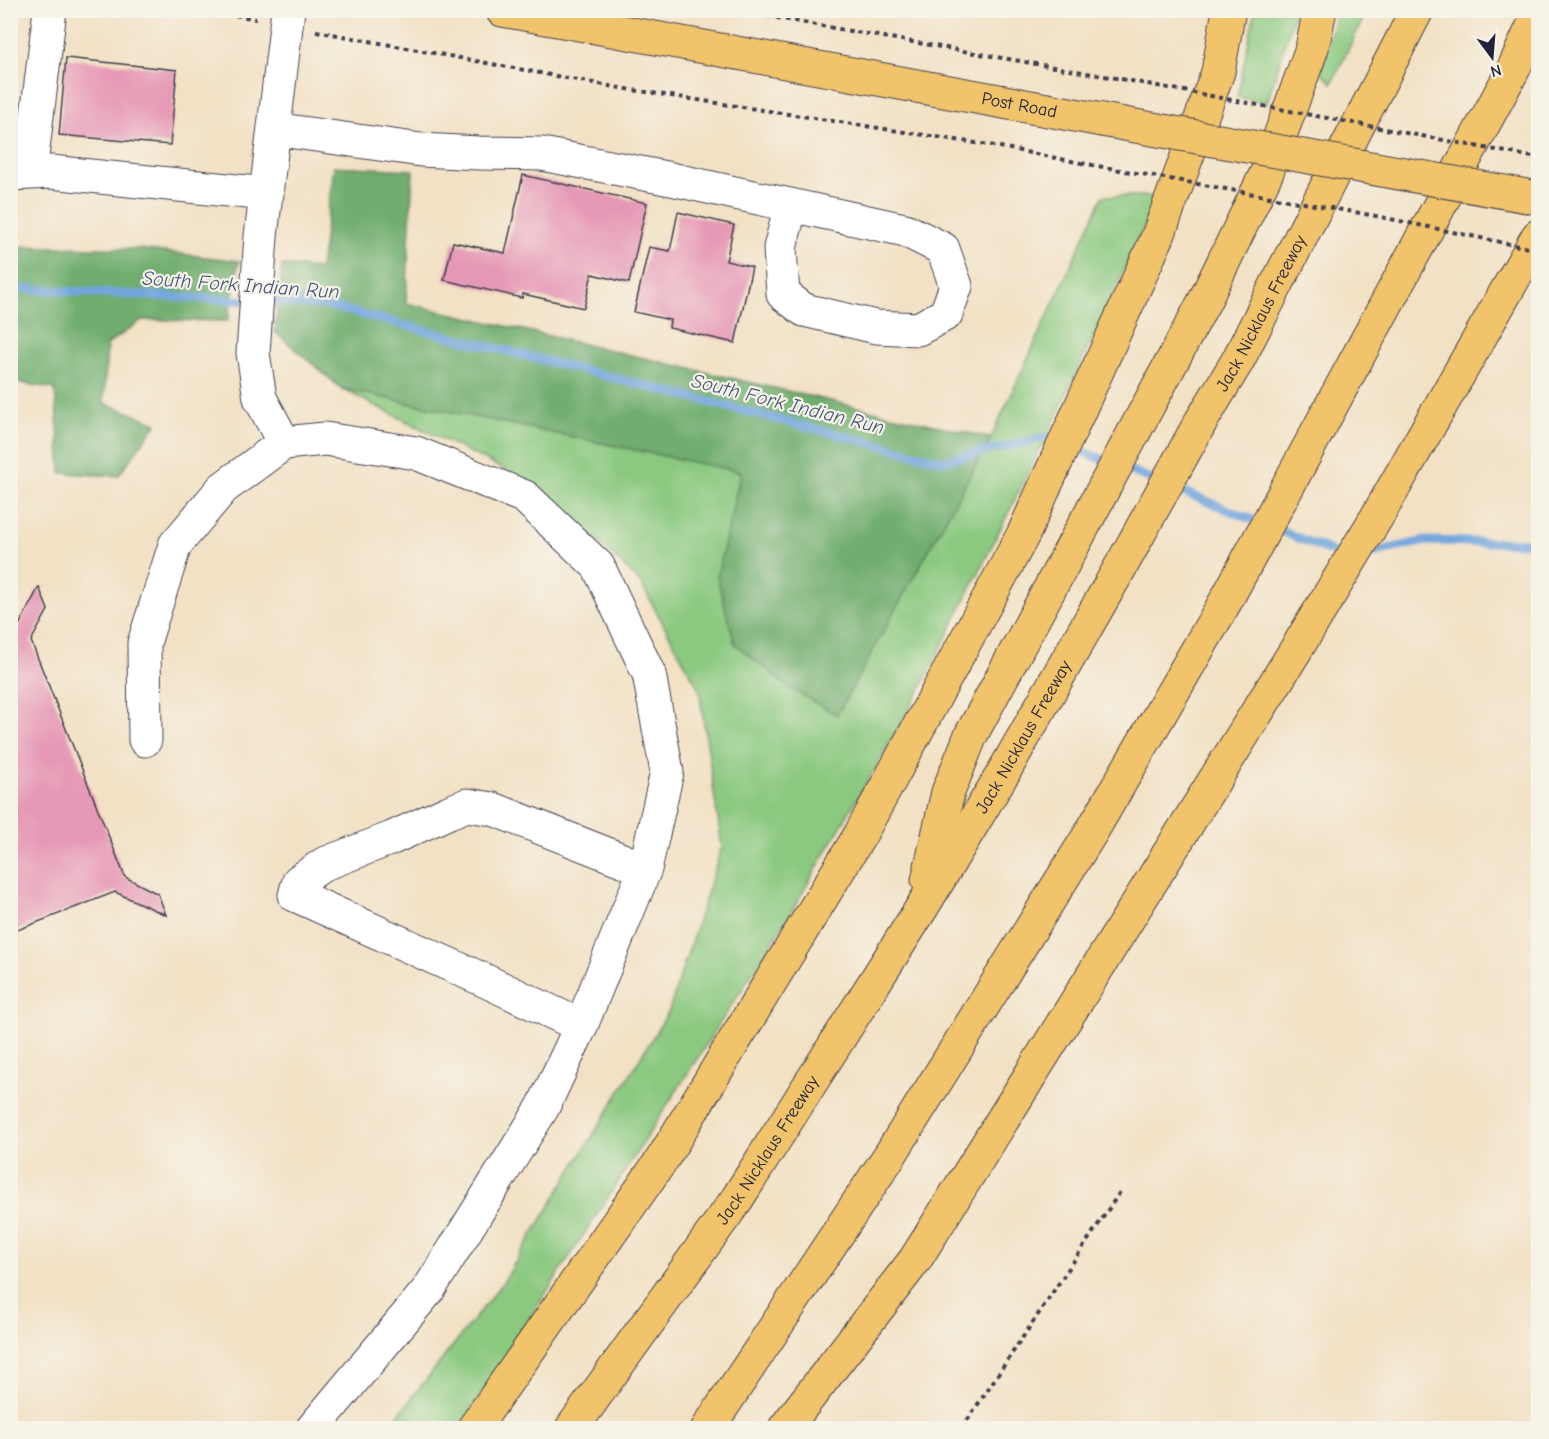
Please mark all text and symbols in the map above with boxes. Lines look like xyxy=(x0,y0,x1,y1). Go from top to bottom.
north arrow xyxy=(1462,27,1522,87)
text: N xyxy=(1488,60,1503,81)
street label: Post Road xyxy=(980,88,1059,122)
street label: Jack Nicklaus Freeway xyxy=(1211,231,1311,395)
water label: South Fork Indian Run xyxy=(142,267,340,303)
water label: South Fork Indian Run xyxy=(689,369,887,439)
street label: Jack Nicklaus Freeway xyxy=(971,656,1076,817)
street label: Jack Nicklaus Freeway xyxy=(712,1071,824,1229)

